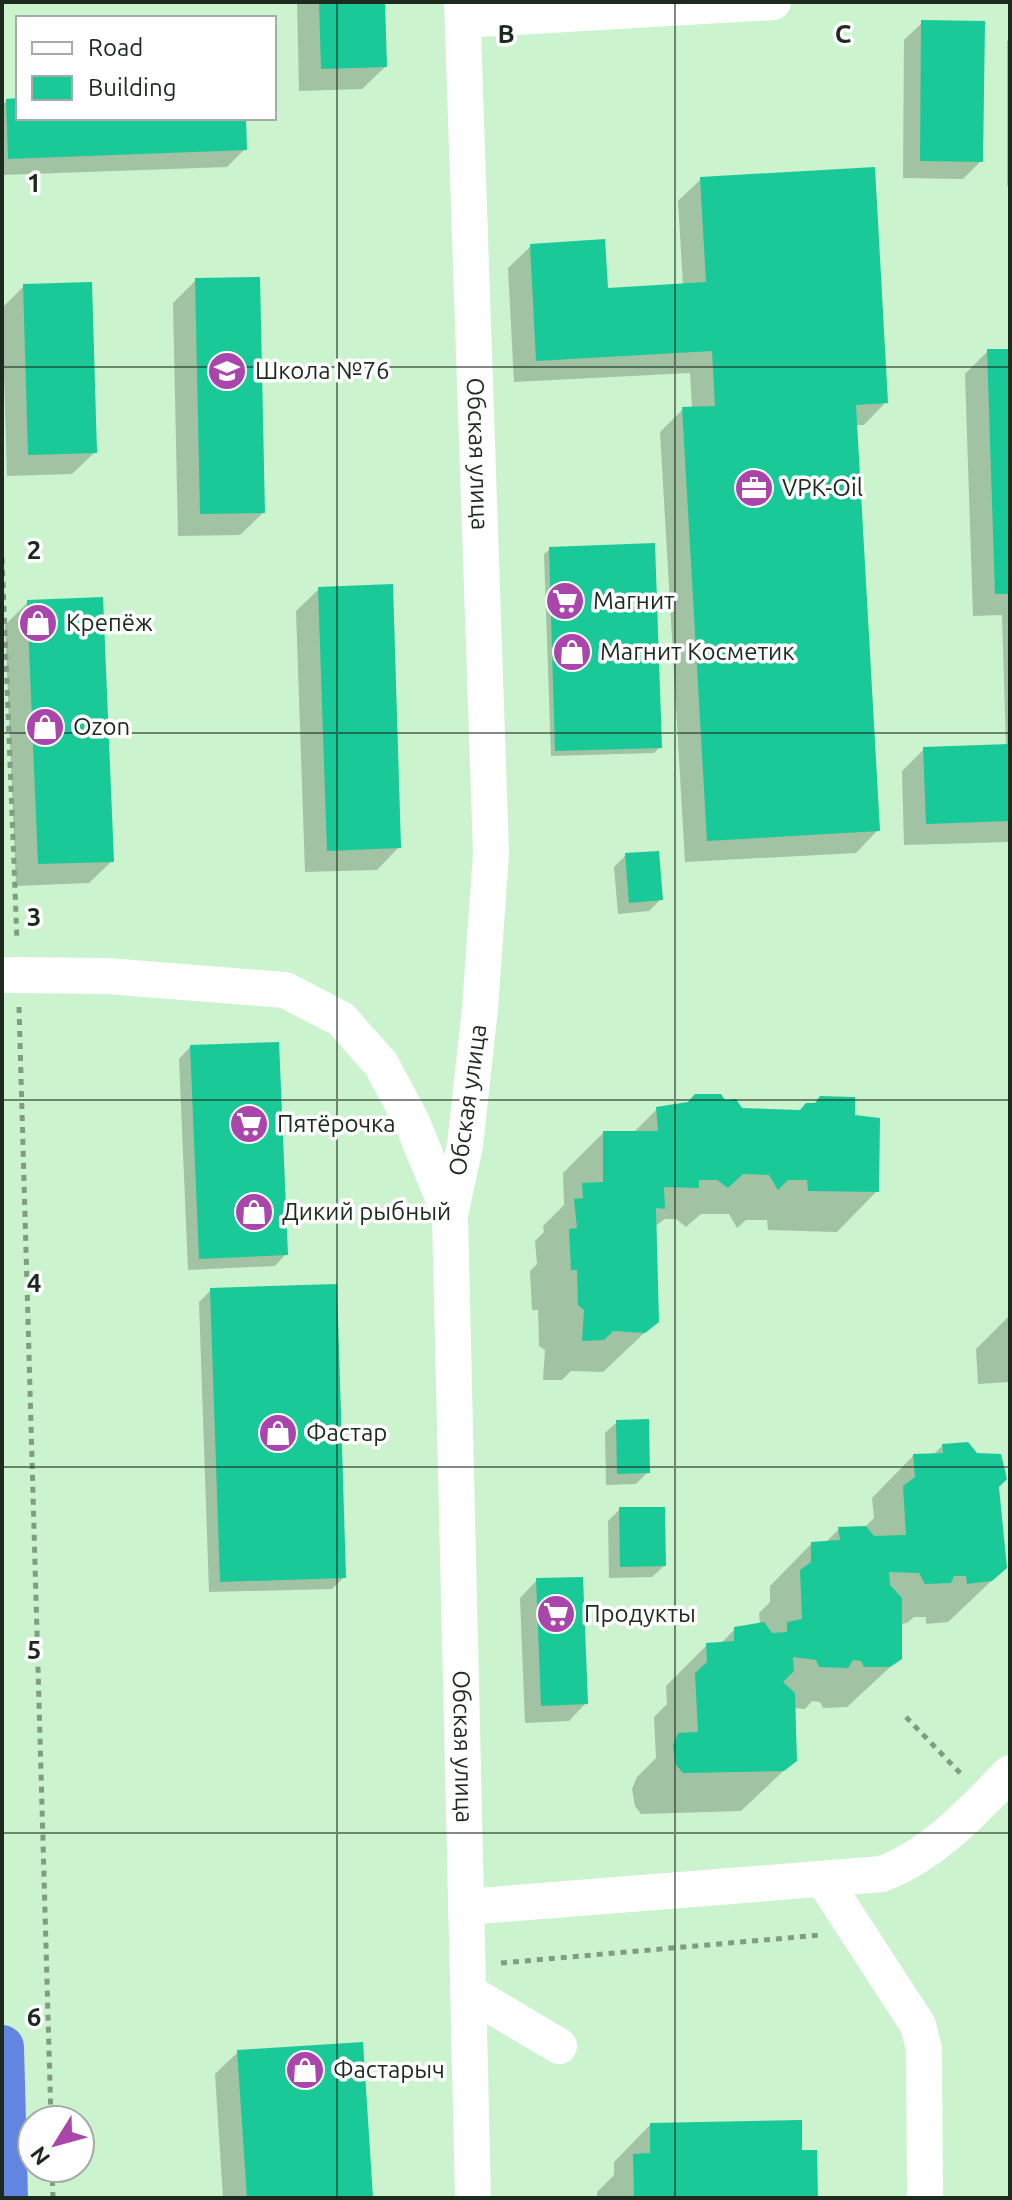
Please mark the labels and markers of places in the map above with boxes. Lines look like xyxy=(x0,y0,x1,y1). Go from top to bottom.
school or university icon: Школа №76 xyxy=(206,350,248,392)
place label: Школа №76 xyxy=(255,357,390,384)
office icon: VPK-Oil xyxy=(733,467,775,509)
place label: VPK-Oil xyxy=(782,474,863,501)
supermarket icon: Магнит xyxy=(544,580,586,622)
place label: Магнит xyxy=(593,587,675,614)
shop icon: Крепёж xyxy=(17,602,59,644)
place label: Крепёж xyxy=(66,609,153,636)
shop icon: Магнит Косметик xyxy=(551,631,593,673)
place label: Магнит Косметик xyxy=(600,638,795,665)
shop icon: Ozon xyxy=(24,706,66,748)
place label: Ozon xyxy=(73,713,130,740)
supermarket icon: Пятёрочка xyxy=(228,1103,270,1145)
place label: Пятёрочка xyxy=(277,1110,396,1137)
shop icon: Дикий рыбный xyxy=(233,1191,275,1233)
place label: Дикий рыбный xyxy=(282,1198,451,1225)
shop icon: Фастар xyxy=(257,1412,299,1454)
place label: Фастар xyxy=(306,1419,387,1446)
supermarket icon: Продукты xyxy=(535,1593,577,1635)
place label: Продукты xyxy=(584,1600,696,1627)
shop icon: Фастарыч xyxy=(284,2049,326,2091)
place label: Фастарыч xyxy=(333,2056,445,2083)

